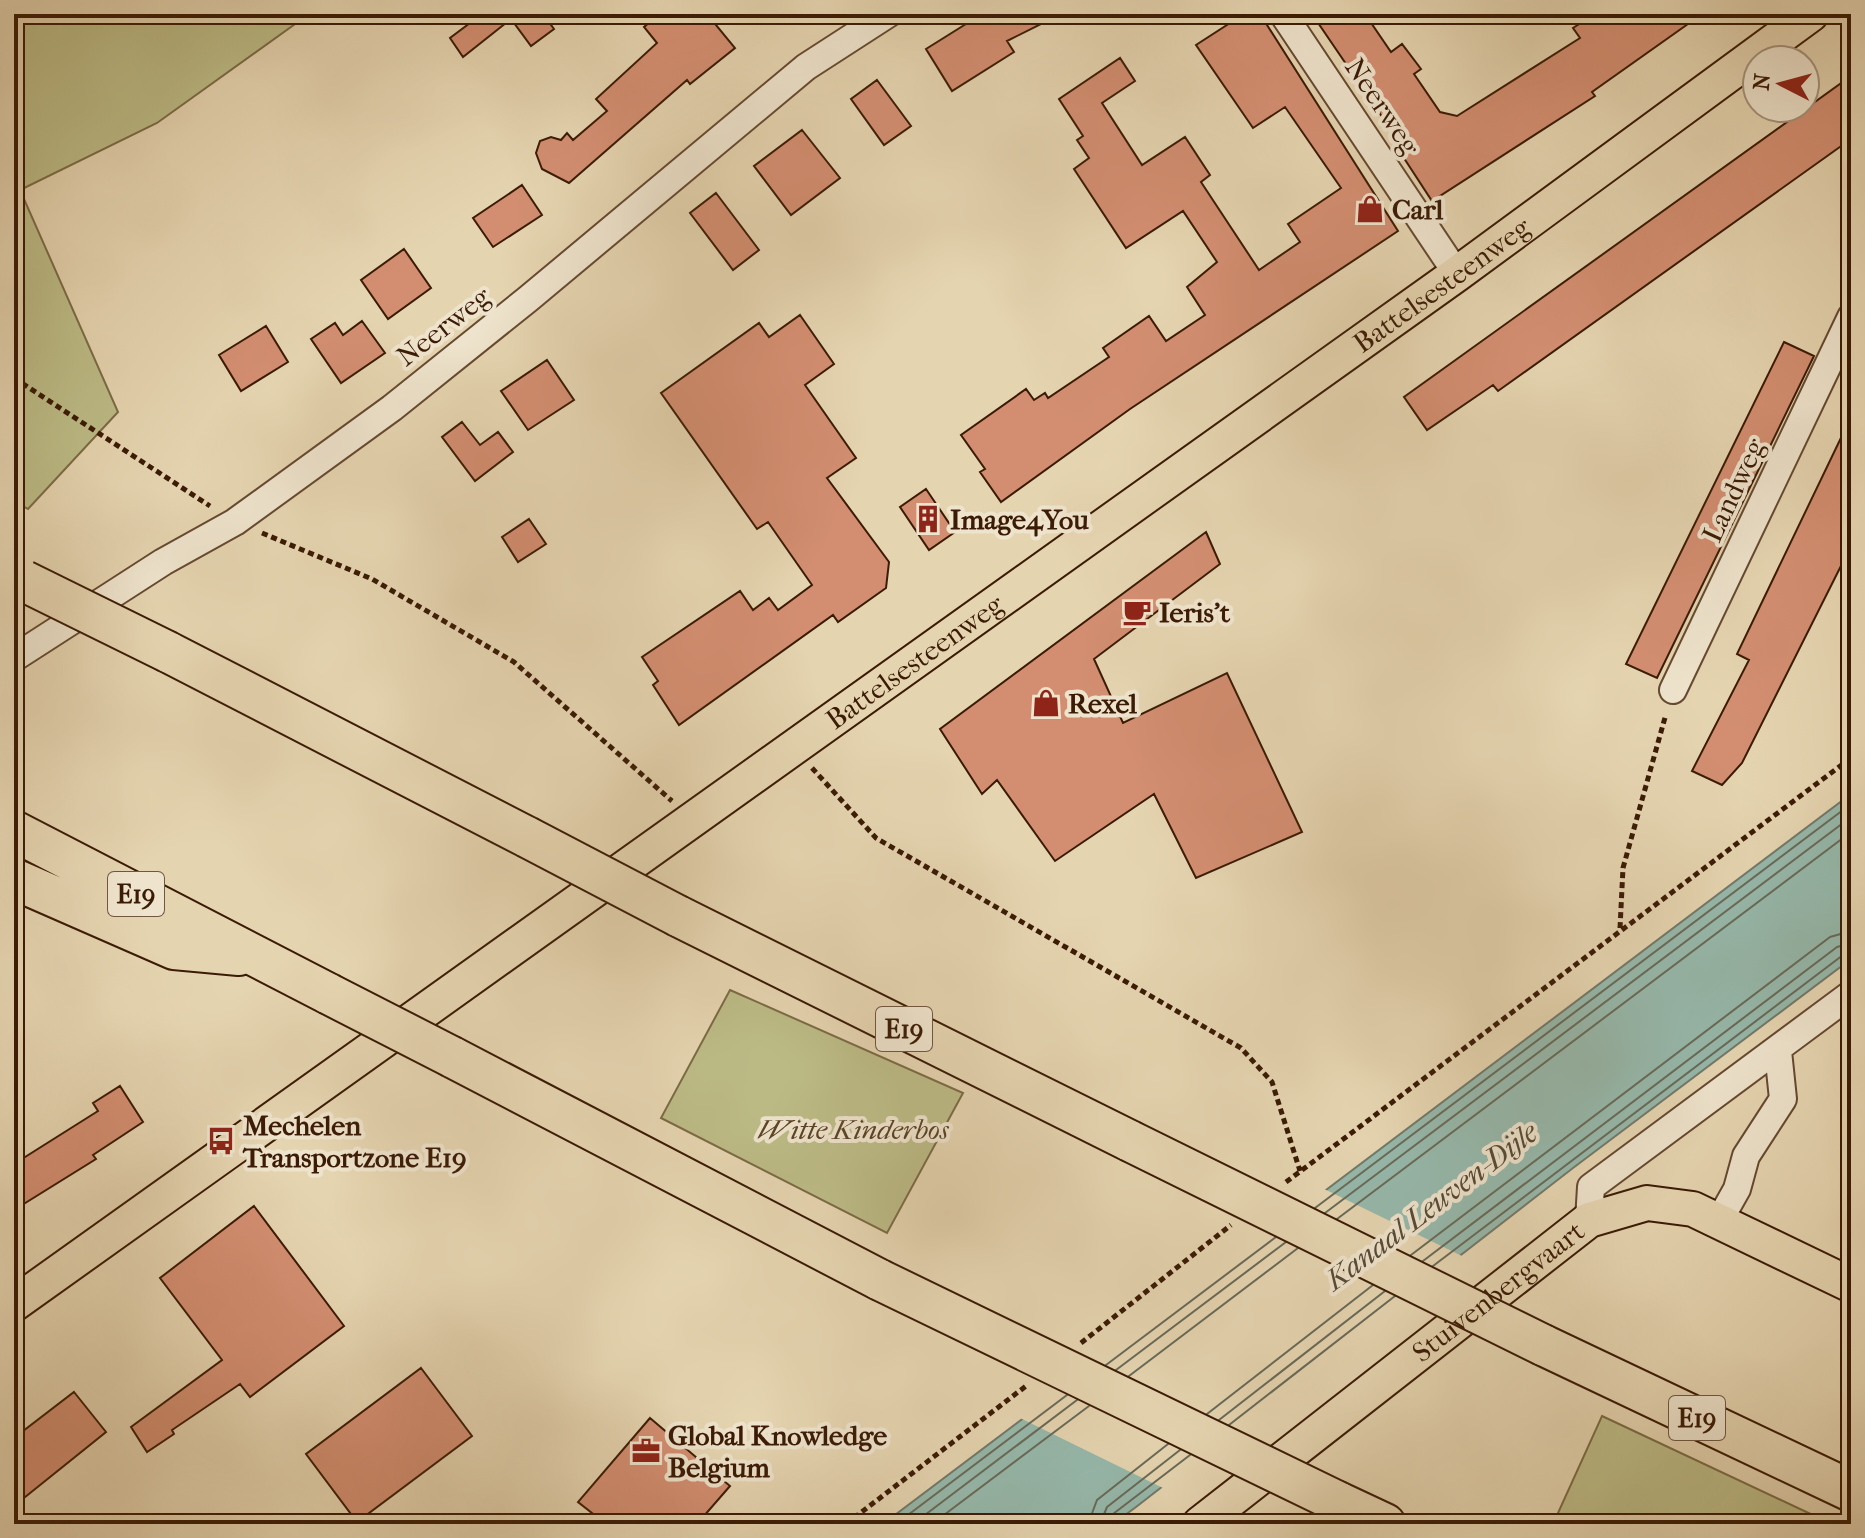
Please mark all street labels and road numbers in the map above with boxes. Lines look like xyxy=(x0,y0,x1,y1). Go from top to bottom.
street label: Neerweg xyxy=(1338,52,1427,162)
street label: Battelsesteenweg xyxy=(1347,210,1537,360)
street label: Neerweg xyxy=(390,279,497,373)
street label: Landweg xyxy=(1695,432,1772,547)
street label: Battelsesteenweg xyxy=(820,587,1010,736)
road number: E19 xyxy=(108,872,164,916)
road number: E19 xyxy=(876,1007,932,1051)
street label: Stuivenbergvaart xyxy=(1406,1214,1591,1369)
road number: E19 xyxy=(1669,1396,1725,1440)

